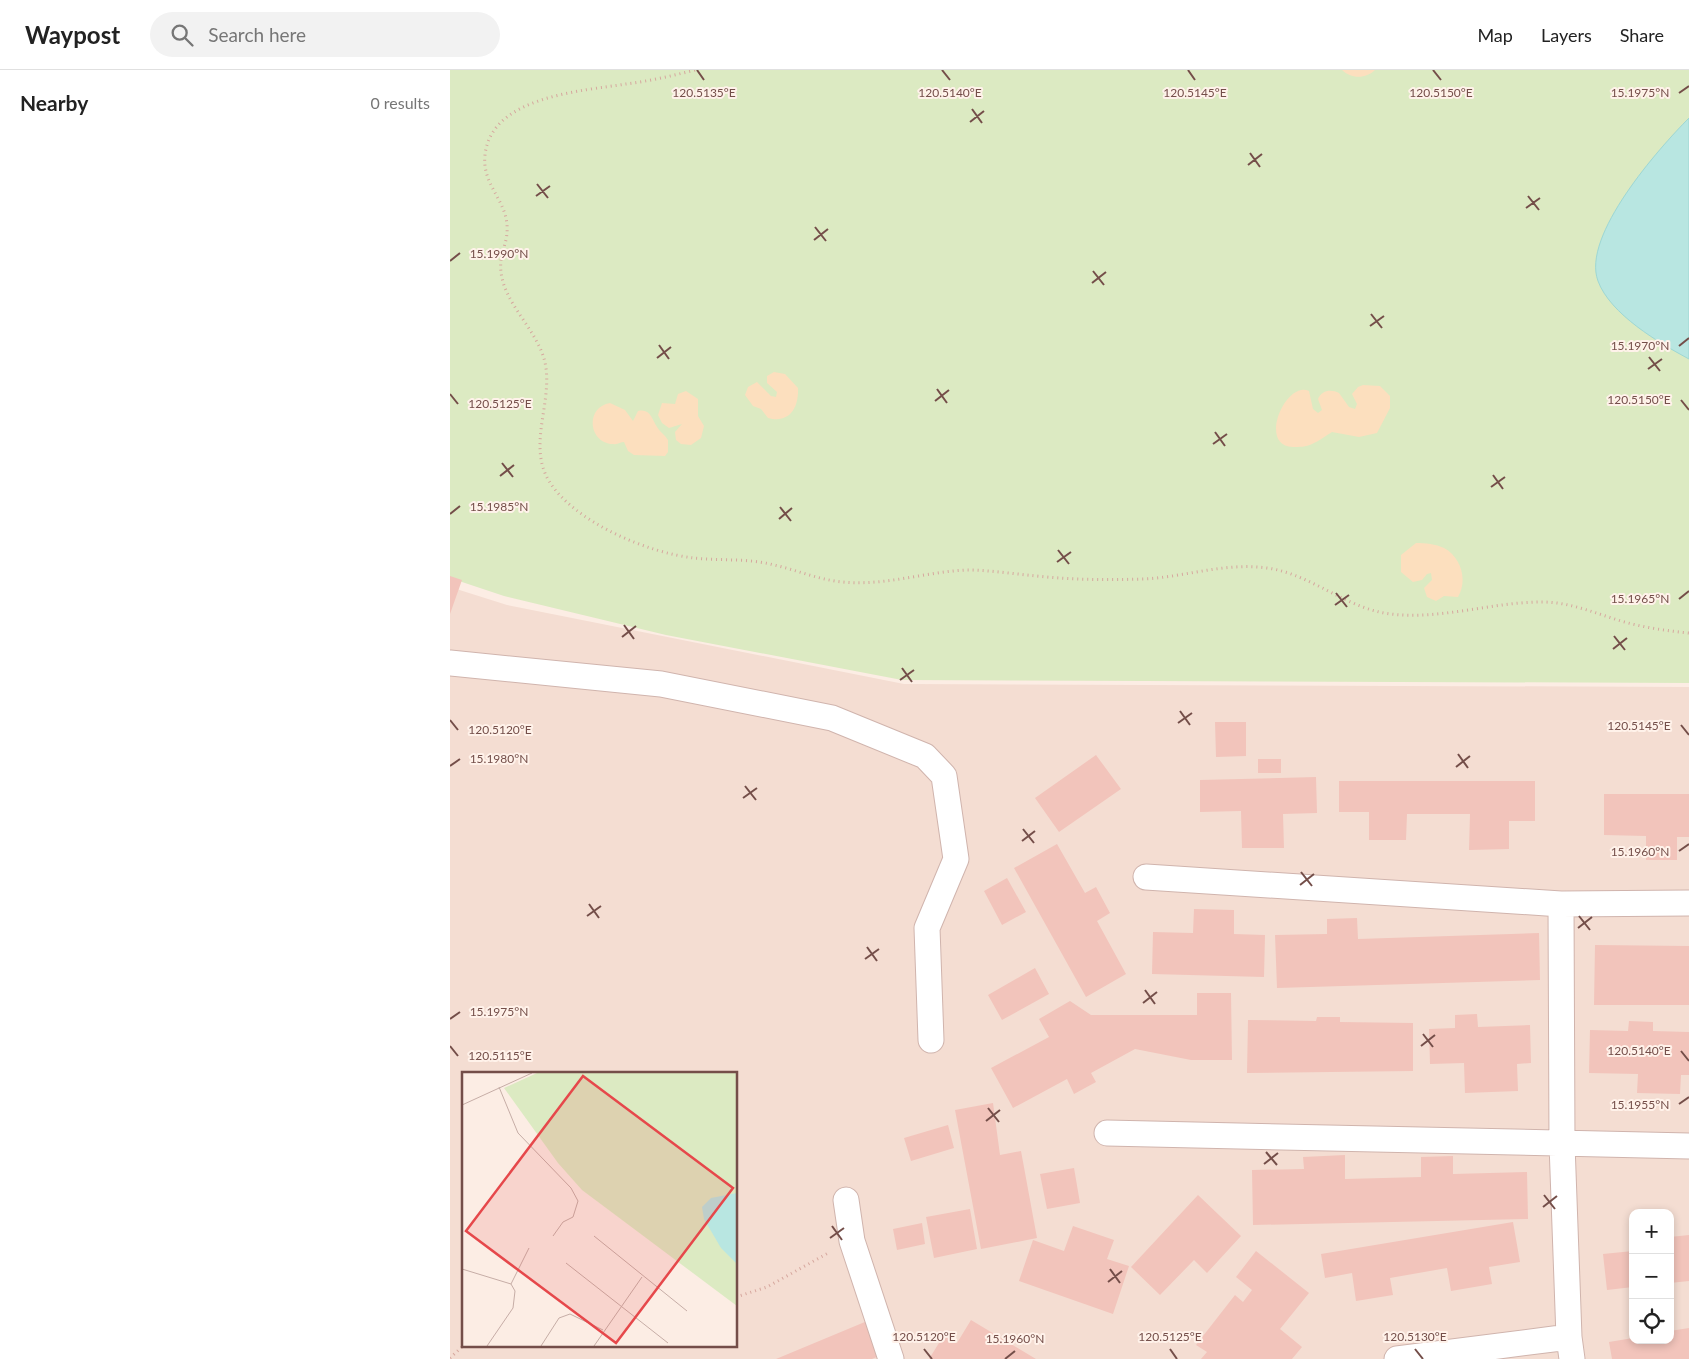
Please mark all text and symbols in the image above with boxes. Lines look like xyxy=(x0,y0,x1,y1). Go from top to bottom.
search box xyxy=(150,12,500,57)
text: Waypost xyxy=(25,20,120,49)
icon: search xyxy=(168,21,196,49)
text: Search here xyxy=(208,23,306,46)
text: Map xyxy=(1477,24,1513,46)
text: Layers xyxy=(1541,24,1592,46)
text: Share xyxy=(1620,24,1664,46)
text: 120.5135°E xyxy=(672,85,736,100)
text: 120.5140°E xyxy=(918,85,982,100)
text: 120.5145°E xyxy=(1163,85,1227,100)
text: 120.5150°E xyxy=(1409,85,1473,100)
text: 15.1975°N xyxy=(1611,85,1669,100)
text: Nearby xyxy=(20,90,88,115)
text: 0 results xyxy=(370,93,430,112)
text: 15.1990°N xyxy=(470,246,528,261)
text: 15.1970°N xyxy=(1611,338,1669,353)
text: 120.5150°E xyxy=(1607,392,1671,407)
text: 120.5125°E xyxy=(468,396,532,411)
text: 15.1985°N xyxy=(470,499,528,514)
text: 15.1965°N xyxy=(1611,591,1669,606)
text: 120.5145°E xyxy=(1607,718,1671,733)
text: 120.5120°E xyxy=(468,722,532,737)
text: 15.1980°N xyxy=(470,751,528,766)
text: 15.1960°N xyxy=(1611,844,1669,859)
text: 15.1975°N xyxy=(470,1004,528,1019)
text: 120.5140°E xyxy=(1607,1043,1671,1058)
text: 120.5115°E xyxy=(468,1048,532,1063)
inset map xyxy=(462,1072,738,1346)
text: 15.1955°N xyxy=(1611,1097,1669,1112)
map controls xyxy=(1629,1209,1674,1344)
button: + xyxy=(1629,1209,1674,1254)
button: − xyxy=(1629,1254,1674,1299)
button: locate xyxy=(1629,1299,1674,1344)
text: 120.5120°E xyxy=(892,1329,956,1344)
text: 120.5125°E xyxy=(1138,1329,1202,1344)
text: 120.5130°E xyxy=(1383,1329,1447,1344)
text: 15.1960°N xyxy=(986,1331,1044,1346)

